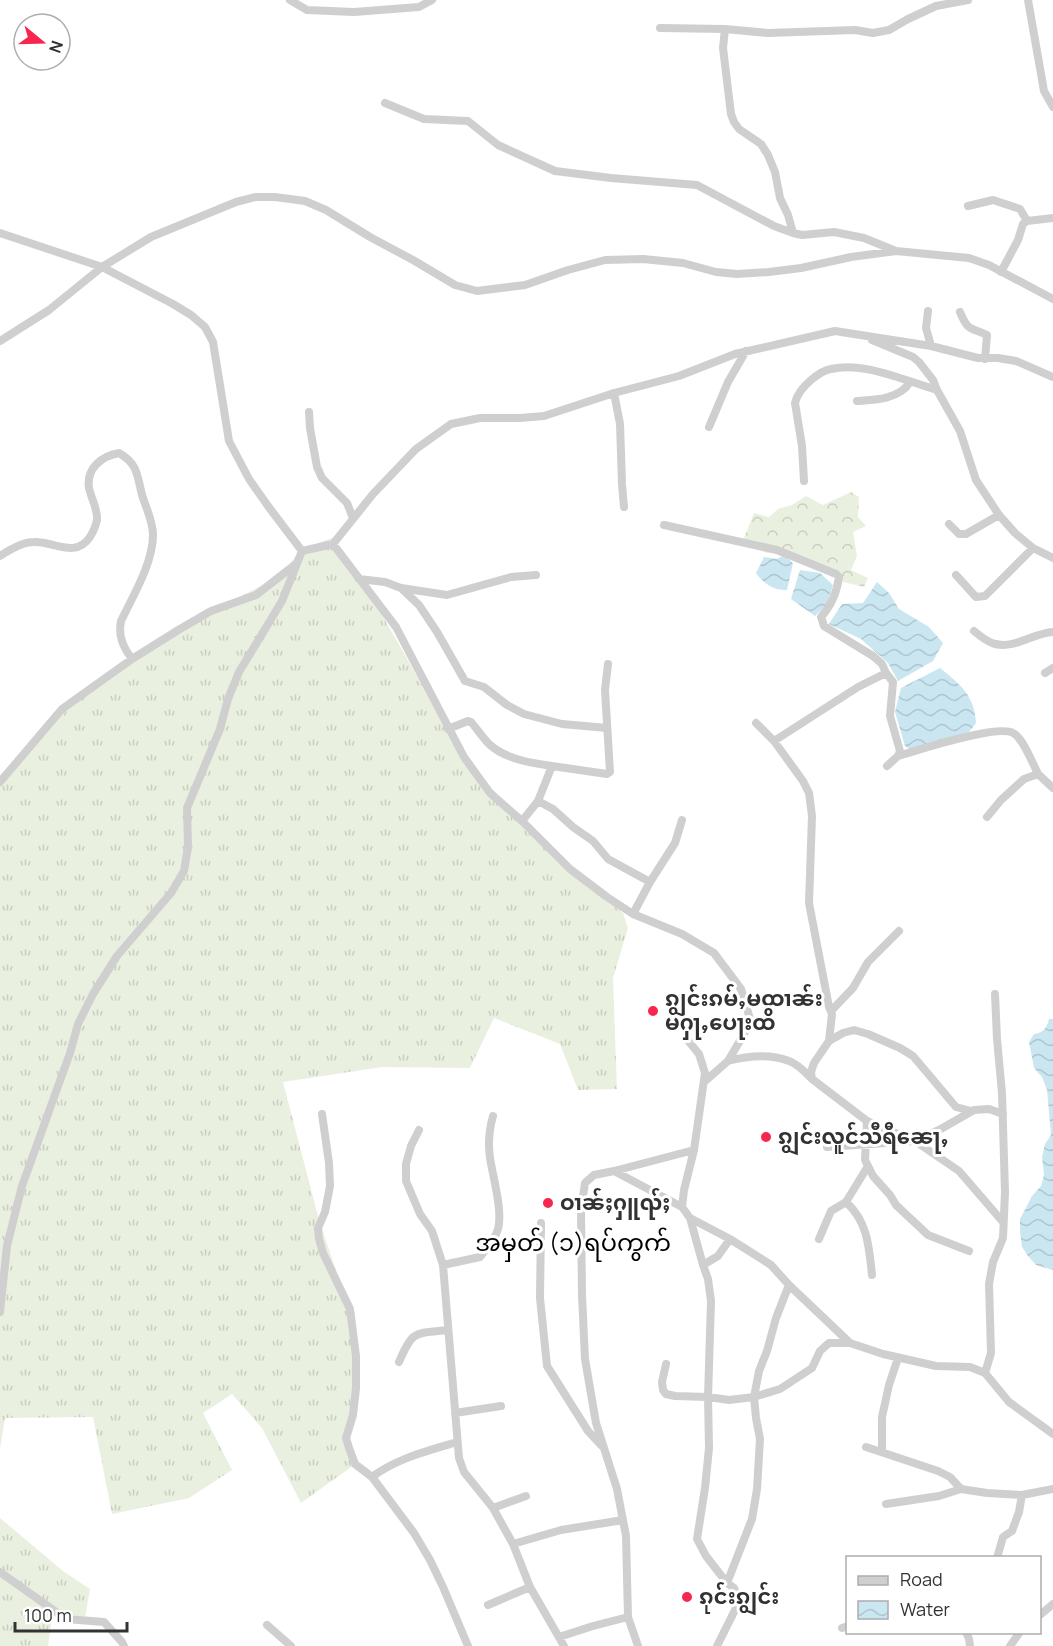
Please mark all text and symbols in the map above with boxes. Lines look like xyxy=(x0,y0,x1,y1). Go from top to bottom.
north arrow xyxy=(12,12,72,72)
text: N xyxy=(44,38,68,56)
place label: ၵျွင်းၵမ်ႇမထၢၼ်း မႁႃႇပေႃးထိ xyxy=(665,983,823,1040)
marker: ၵျွင်းၵမ်ႇမထၢၼ်း မႁႃႇပေႃးထိ xyxy=(646,1004,660,1018)
place label: ၵျွင်းလူင်သီရီၼေႃႇ xyxy=(778,1121,949,1156)
marker: ၵျွင်းလူင်သီရီၼေႃႇ xyxy=(759,1130,773,1144)
place label: ဝၢၼ်ႈႁူၺ်ႈ xyxy=(560,1187,670,1220)
marker: ဝၢၼ်ႈႁူၺ်ႈ xyxy=(541,1196,555,1210)
district label: အမှတ် (၁)ရပ်ကွက် xyxy=(475,1225,671,1262)
legend xyxy=(846,1556,1041,1634)
text: Road xyxy=(900,1567,943,1591)
place label: ၵုင်းၵျွင်း xyxy=(699,1581,779,1616)
marker: ၵုင်းၵျွင်း xyxy=(680,1590,694,1604)
scale bar xyxy=(15,1595,128,1633)
text: Water xyxy=(900,1597,950,1621)
text: 100 m xyxy=(24,1603,72,1627)

